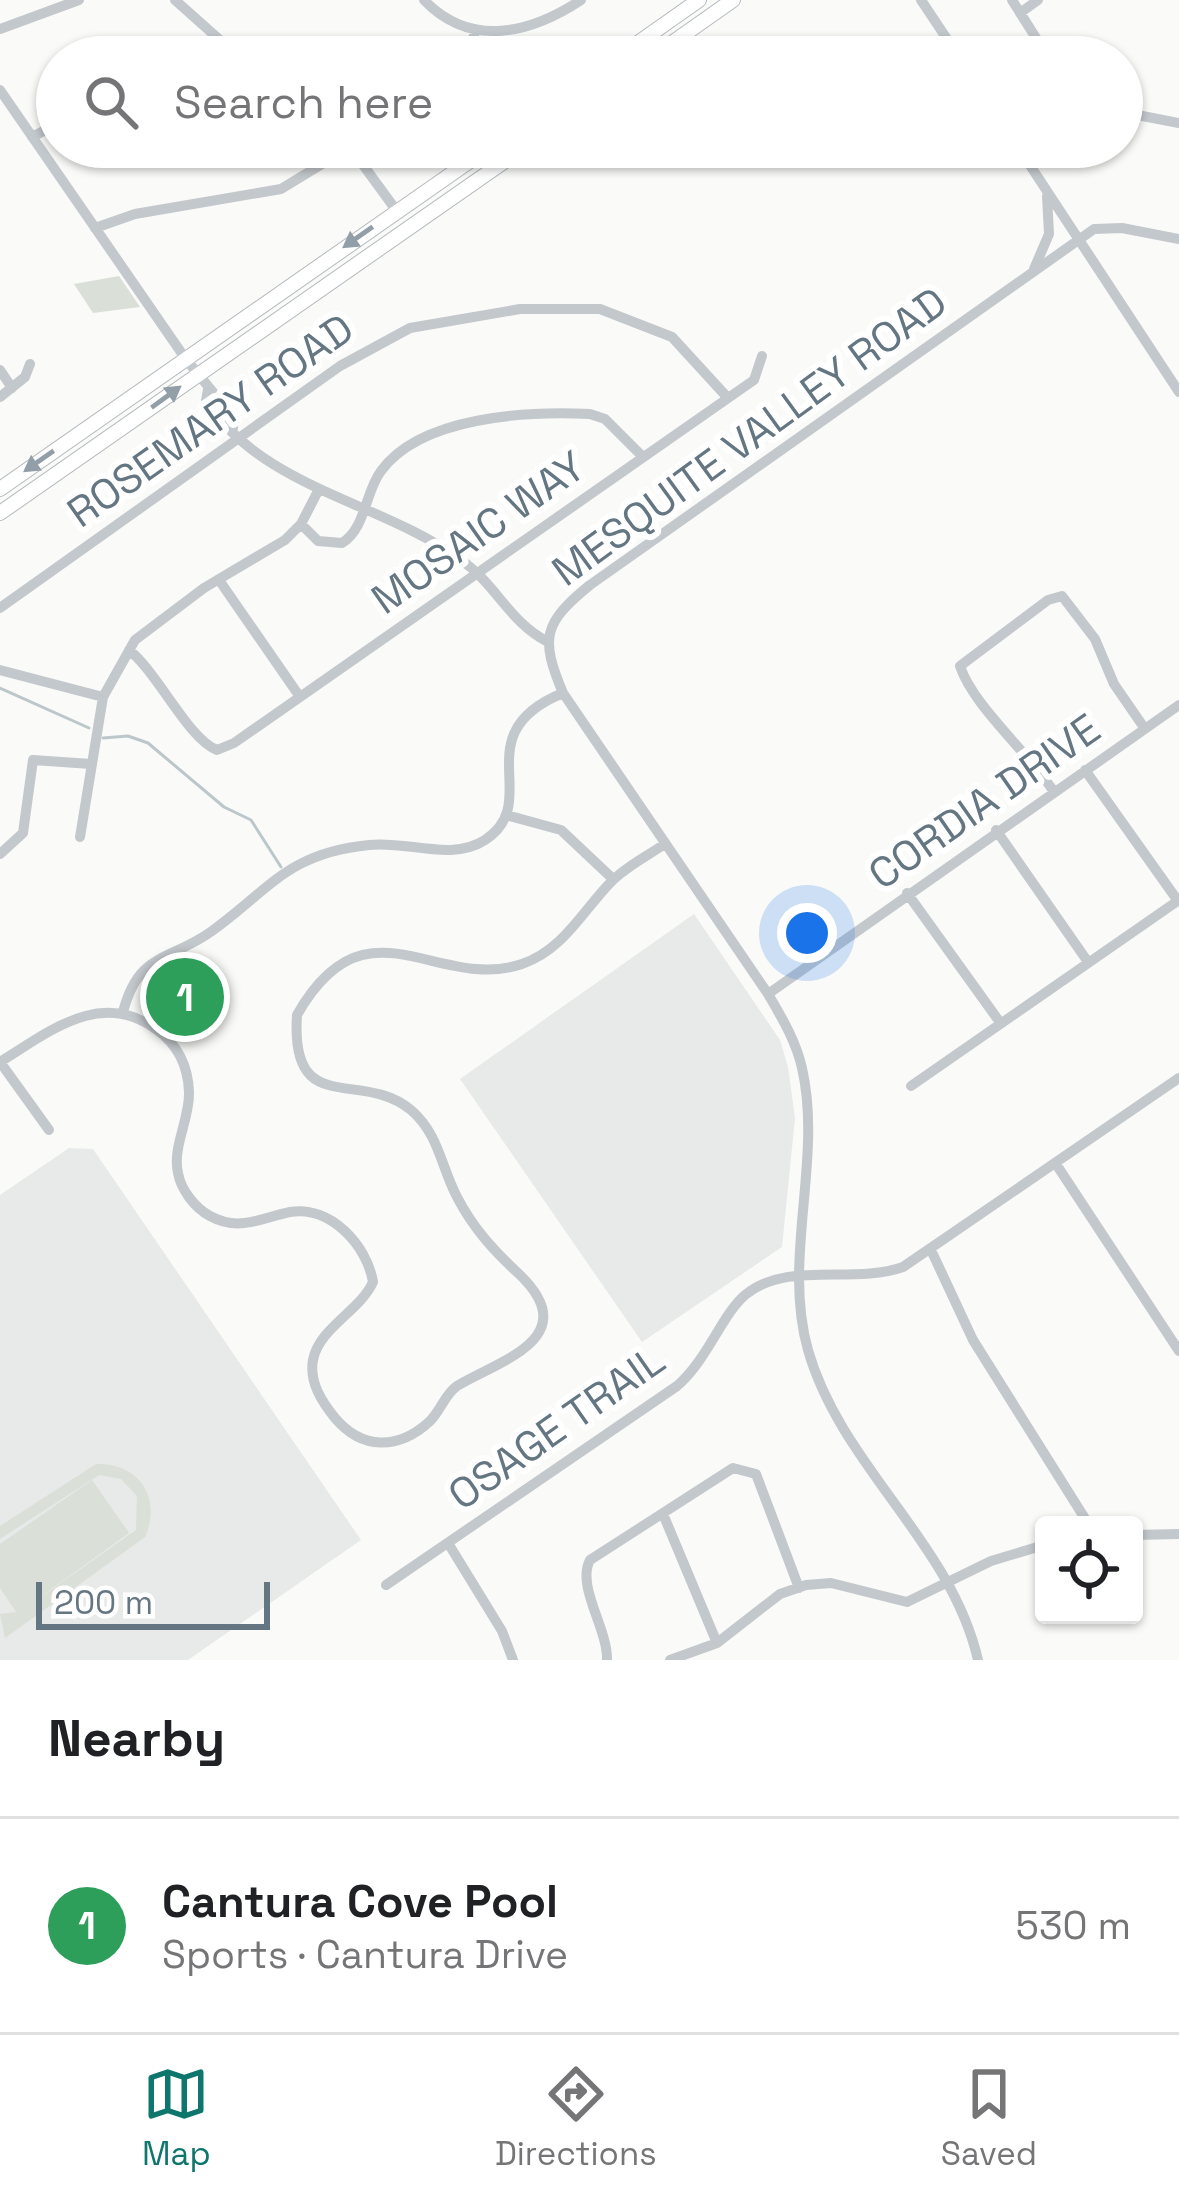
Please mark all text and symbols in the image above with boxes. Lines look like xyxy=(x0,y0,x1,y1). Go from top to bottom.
search box xyxy=(36,36,1143,168)
icon: search xyxy=(78,69,144,135)
text: Search here xyxy=(174,74,433,131)
one-way arrow xyxy=(342,225,375,248)
street label: MESQUITE VALLEY ROAD xyxy=(542,275,957,597)
street label: ROSEMARY ROAD xyxy=(57,302,364,539)
one-way arrow xyxy=(149,386,182,409)
street label: MOSAIC WAY xyxy=(361,439,596,625)
one-way arrow xyxy=(23,449,55,472)
street label: CORDIA DRIVE xyxy=(858,702,1110,901)
your location xyxy=(777,903,837,963)
pin: 1 xyxy=(146,952,224,1042)
street label: OSAGE TRAIL xyxy=(438,1334,675,1521)
map controls xyxy=(1035,1516,1143,1624)
button: locate xyxy=(1035,1516,1143,1624)
scale bar xyxy=(36,1576,270,1629)
text: 200 m xyxy=(54,1582,153,1624)
text: Nearby xyxy=(48,1706,225,1771)
text: Cantura Cove Pool xyxy=(162,1873,558,1930)
text: 1 xyxy=(78,1901,96,1950)
text: 530 m xyxy=(1016,1901,1131,1950)
text: Sports · Cantura Drive xyxy=(162,1930,568,1979)
tab: Map xyxy=(142,2061,211,2175)
tab: Directions xyxy=(495,2061,657,2175)
tab: Saved xyxy=(941,2061,1037,2175)

